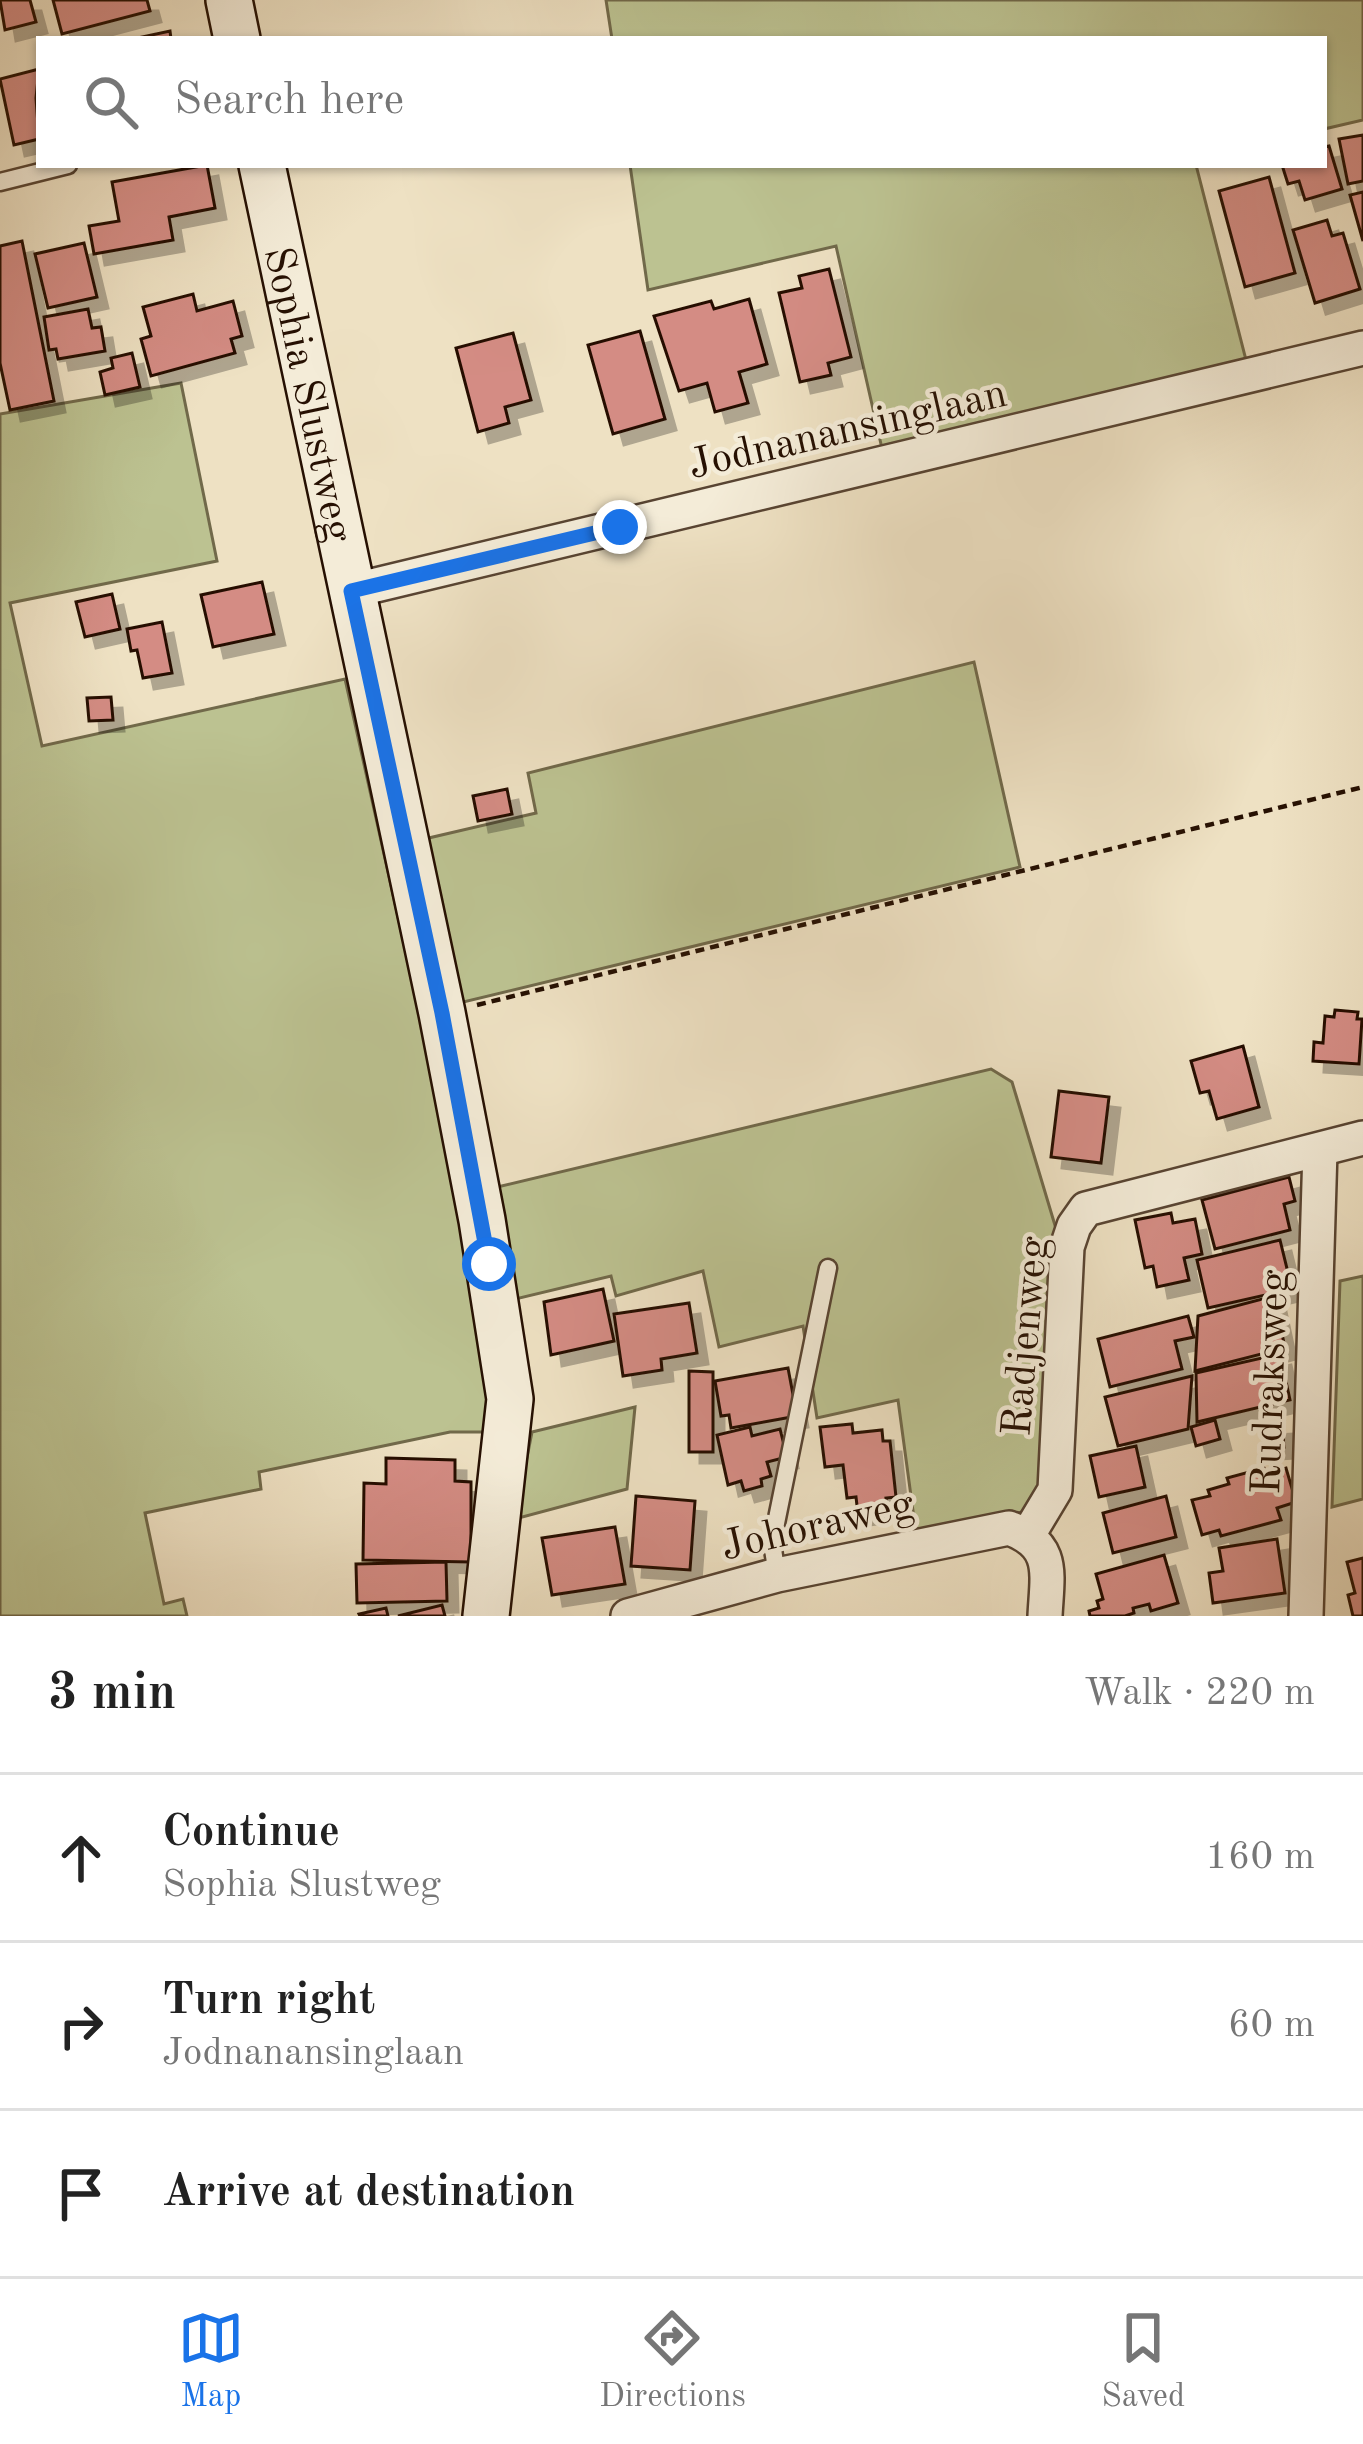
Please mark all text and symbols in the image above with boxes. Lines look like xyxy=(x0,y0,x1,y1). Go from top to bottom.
search box xyxy=(36,36,1327,168)
icon: search xyxy=(78,69,144,135)
text: Search here xyxy=(174,79,404,124)
street label: Sophia Slustweg xyxy=(255,243,359,546)
street label: Jodnanansinglaan xyxy=(685,374,1011,488)
route end xyxy=(593,500,647,554)
street label: Radjenweg xyxy=(997,1234,1057,1438)
route start xyxy=(462,1237,516,1291)
street label: Rudraksweg xyxy=(1247,1269,1297,1495)
street label: Johoraweg xyxy=(717,1484,919,1569)
text: 3 min xyxy=(48,1669,176,1720)
text: Walk · 220 m xyxy=(1084,1674,1315,1713)
text: Continue xyxy=(162,1811,340,1856)
icon: ahead xyxy=(48,1825,114,1891)
text: 160 m xyxy=(1205,1838,1315,1877)
text: Sophia Slustweg xyxy=(162,1866,441,1905)
text: Turn right xyxy=(162,1979,375,2024)
icon: right xyxy=(48,1993,114,2059)
text: 60 m xyxy=(1228,2006,1315,2045)
text: Jodnanansinglaan xyxy=(162,2034,464,2073)
icon: arrive xyxy=(48,2161,114,2227)
text: Arrive at destination xyxy=(162,2171,575,2216)
tab: Map xyxy=(178,2305,244,2418)
tab: Directions xyxy=(599,2305,746,2418)
tab: Saved xyxy=(1101,2305,1185,2418)

